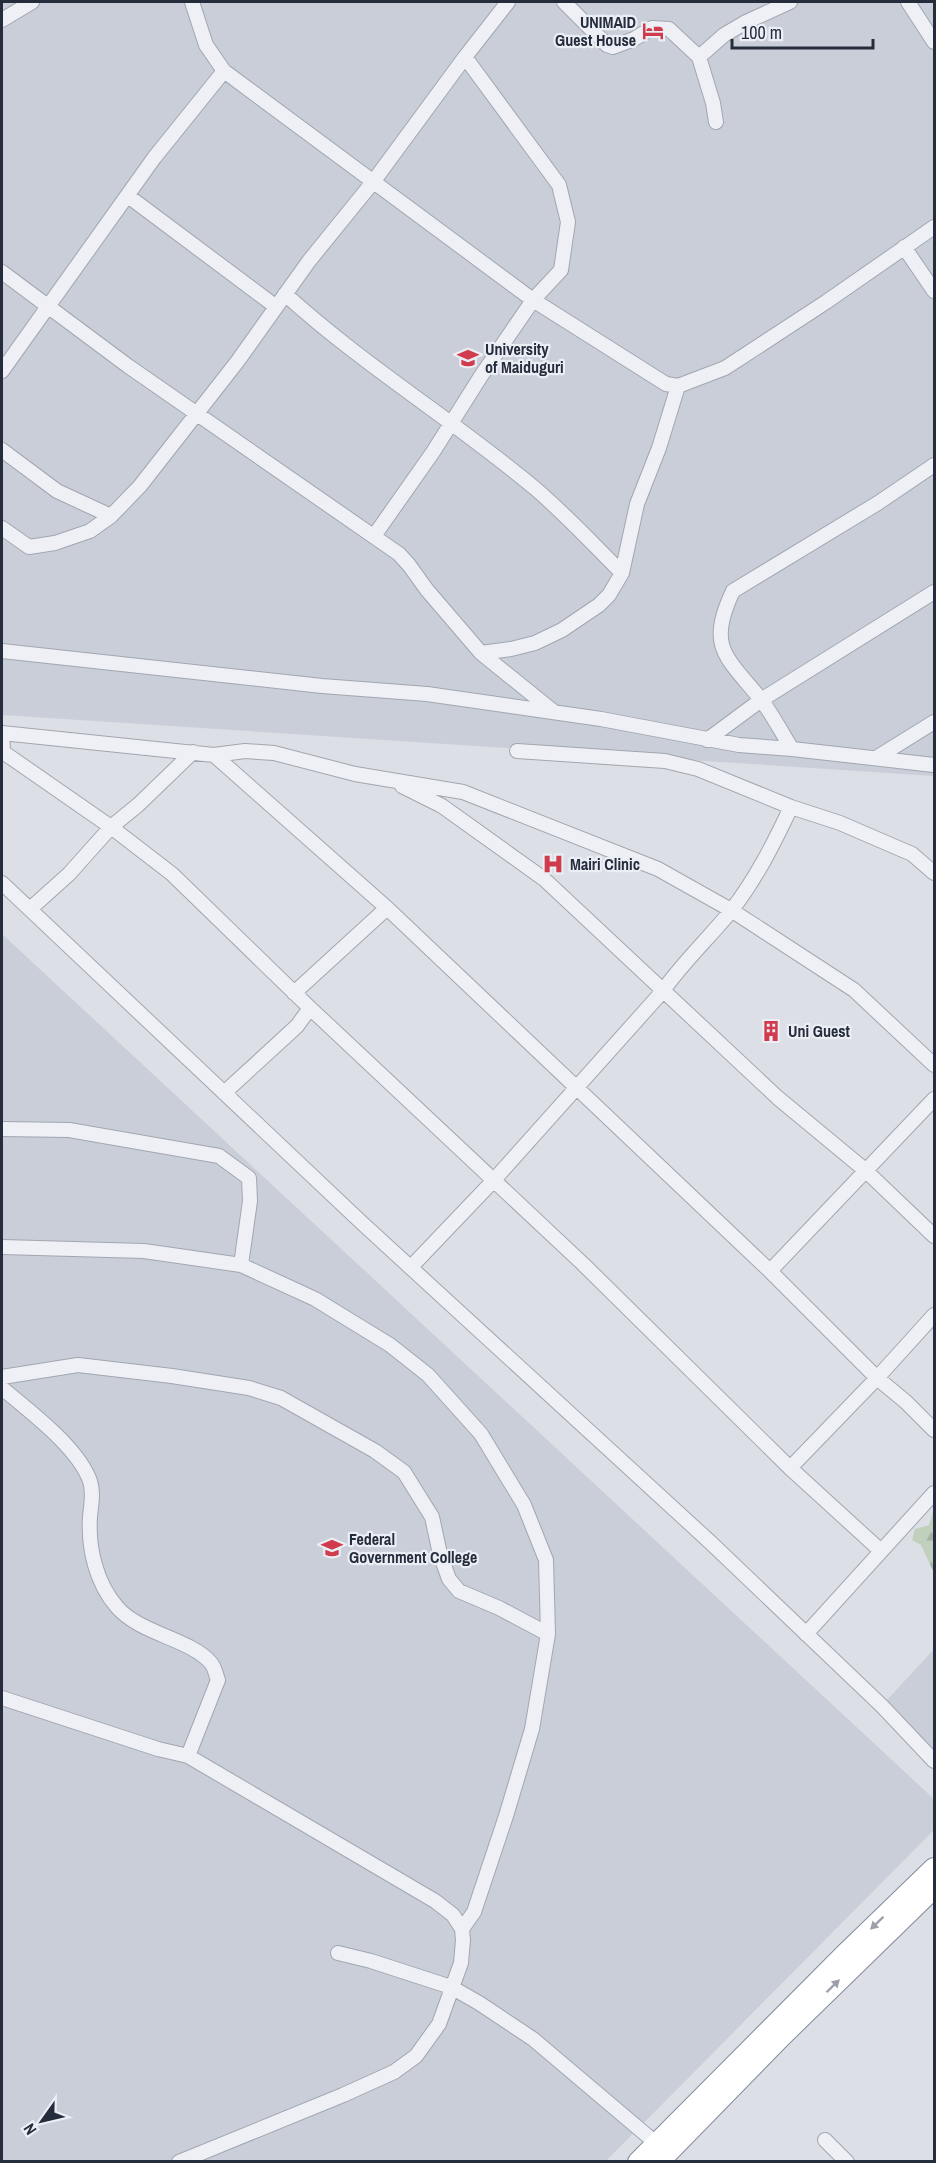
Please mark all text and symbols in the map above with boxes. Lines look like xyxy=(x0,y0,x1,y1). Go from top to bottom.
place label: UNIMAID Guest House xyxy=(555,11,636,51)
scale bar xyxy=(732,12,873,50)
hotel icon: UNIMAID Guest House xyxy=(641,19,665,43)
text: 100 m xyxy=(741,20,782,45)
place label: University of Maiduguri xyxy=(485,338,564,378)
school or university icon: University of Maiduguri xyxy=(456,346,480,370)
hospital icon: Mairi Clinic xyxy=(541,852,565,876)
place label: Mairi Clinic xyxy=(570,853,640,875)
building icon: Uni Guest xyxy=(759,1019,783,1043)
place label: Uni Guest xyxy=(788,1020,851,1042)
place label: Federal Government College xyxy=(349,1528,477,1568)
school or university icon: Federal Government College xyxy=(320,1536,344,1560)
one-way arrow xyxy=(870,1916,885,1930)
one-way arrow xyxy=(826,1979,840,1993)
north arrow xyxy=(12,2091,72,2151)
text: N xyxy=(18,2119,41,2139)

